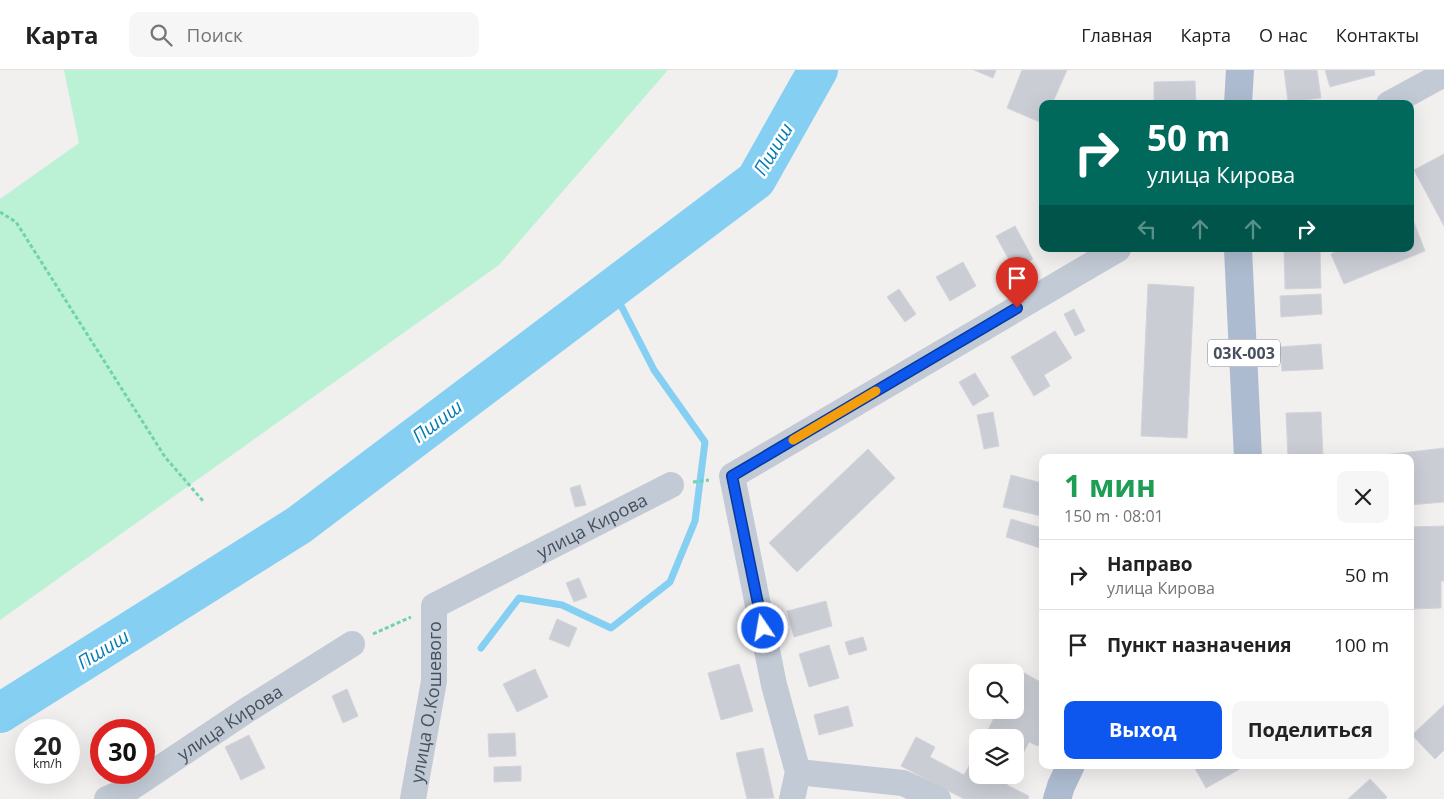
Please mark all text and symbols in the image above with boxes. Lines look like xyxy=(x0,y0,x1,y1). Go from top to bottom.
search box xyxy=(129,12,479,57)
text: Карта xyxy=(25,18,99,51)
icon: search xyxy=(147,21,175,49)
text: Поиск xyxy=(187,22,243,48)
text: Главная xyxy=(1081,23,1153,47)
text: Карта xyxy=(1181,23,1231,47)
text: О нас xyxy=(1259,23,1308,47)
text: Контакты xyxy=(1336,23,1419,47)
text: 50 m xyxy=(1147,114,1230,161)
water label: Пшиш xyxy=(747,118,799,180)
icon: right xyxy=(1064,120,1129,185)
text: улица Кирова xyxy=(1147,159,1295,189)
icon: left xyxy=(1133,215,1161,243)
icon: ahead xyxy=(1186,215,1214,243)
icon: ahead xyxy=(1239,215,1267,243)
icon: right xyxy=(1292,215,1320,243)
pin xyxy=(996,257,1038,308)
icon: arrive xyxy=(1003,264,1031,292)
road number: 03К-003 xyxy=(1208,340,1280,366)
water label: Пшиш xyxy=(406,393,468,449)
text: 1 мин xyxy=(1064,465,1156,506)
button: close xyxy=(1337,471,1389,523)
street label: улица Кирова xyxy=(532,487,651,564)
text: 150 m · 08:01 xyxy=(1064,505,1164,527)
text: Направо xyxy=(1107,551,1193,577)
icon: right xyxy=(1064,561,1092,589)
text: 50 m xyxy=(1345,562,1389,588)
text: улица Кирова xyxy=(1107,577,1215,599)
position arrow xyxy=(736,601,788,653)
street label: улица О.Кошевого xyxy=(404,621,446,785)
water label: Пшиш xyxy=(72,623,134,675)
icon: arrive xyxy=(1064,631,1092,659)
text: Пункт назначения xyxy=(1107,632,1292,658)
text: 100 m xyxy=(1334,632,1389,658)
map controls xyxy=(969,664,1024,784)
button: search xyxy=(969,664,1024,719)
street label: улица Кирова xyxy=(172,679,287,766)
button: Выход xyxy=(1064,701,1222,759)
button: Поделиться xyxy=(1232,701,1389,759)
speed limit sign: 30 xyxy=(90,719,155,784)
text: 20 xyxy=(33,728,62,762)
button: layers xyxy=(969,729,1024,784)
text: km/h xyxy=(33,755,62,772)

